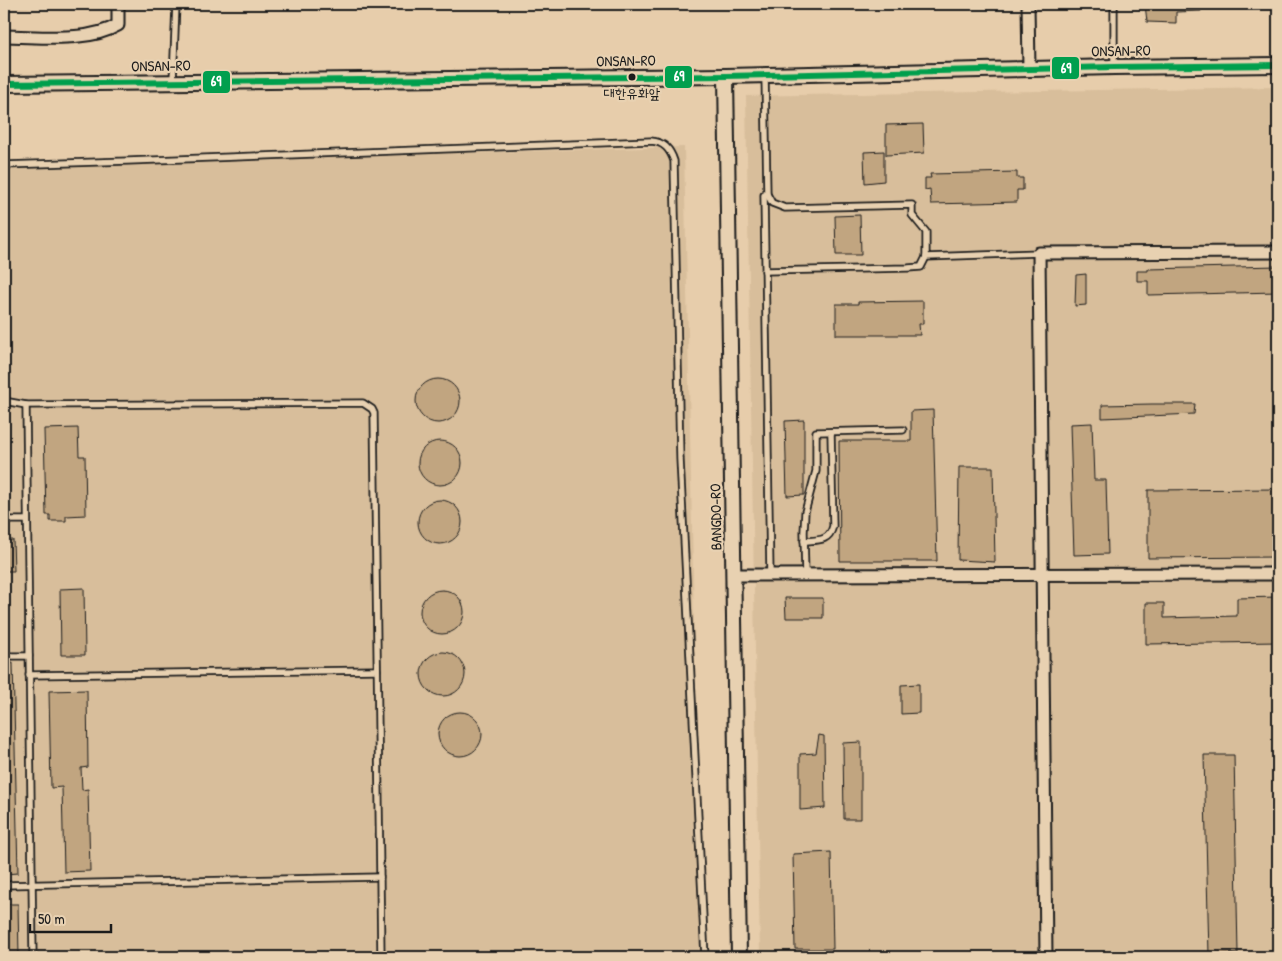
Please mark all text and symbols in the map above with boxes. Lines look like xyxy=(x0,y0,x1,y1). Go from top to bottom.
street label: ONSAN-RO xyxy=(1091,39,1151,62)
street label: ONSAN-RO xyxy=(596,49,656,72)
street label: ONSAN-RO xyxy=(131,54,191,77)
line badge: 69 xyxy=(1051,56,1080,80)
text: 69 xyxy=(1061,58,1072,77)
line badge: 69 xyxy=(664,65,693,89)
text: 69 xyxy=(674,66,685,85)
line badge: 69 xyxy=(202,70,231,94)
text: 69 xyxy=(211,71,222,90)
marker: 대한유화앞 xyxy=(627,72,637,82)
place label: 대한유화앞 xyxy=(604,83,660,102)
street label: BANGDO-RO xyxy=(704,483,727,551)
scale bar xyxy=(30,901,111,933)
text: 50 m xyxy=(38,908,65,929)

